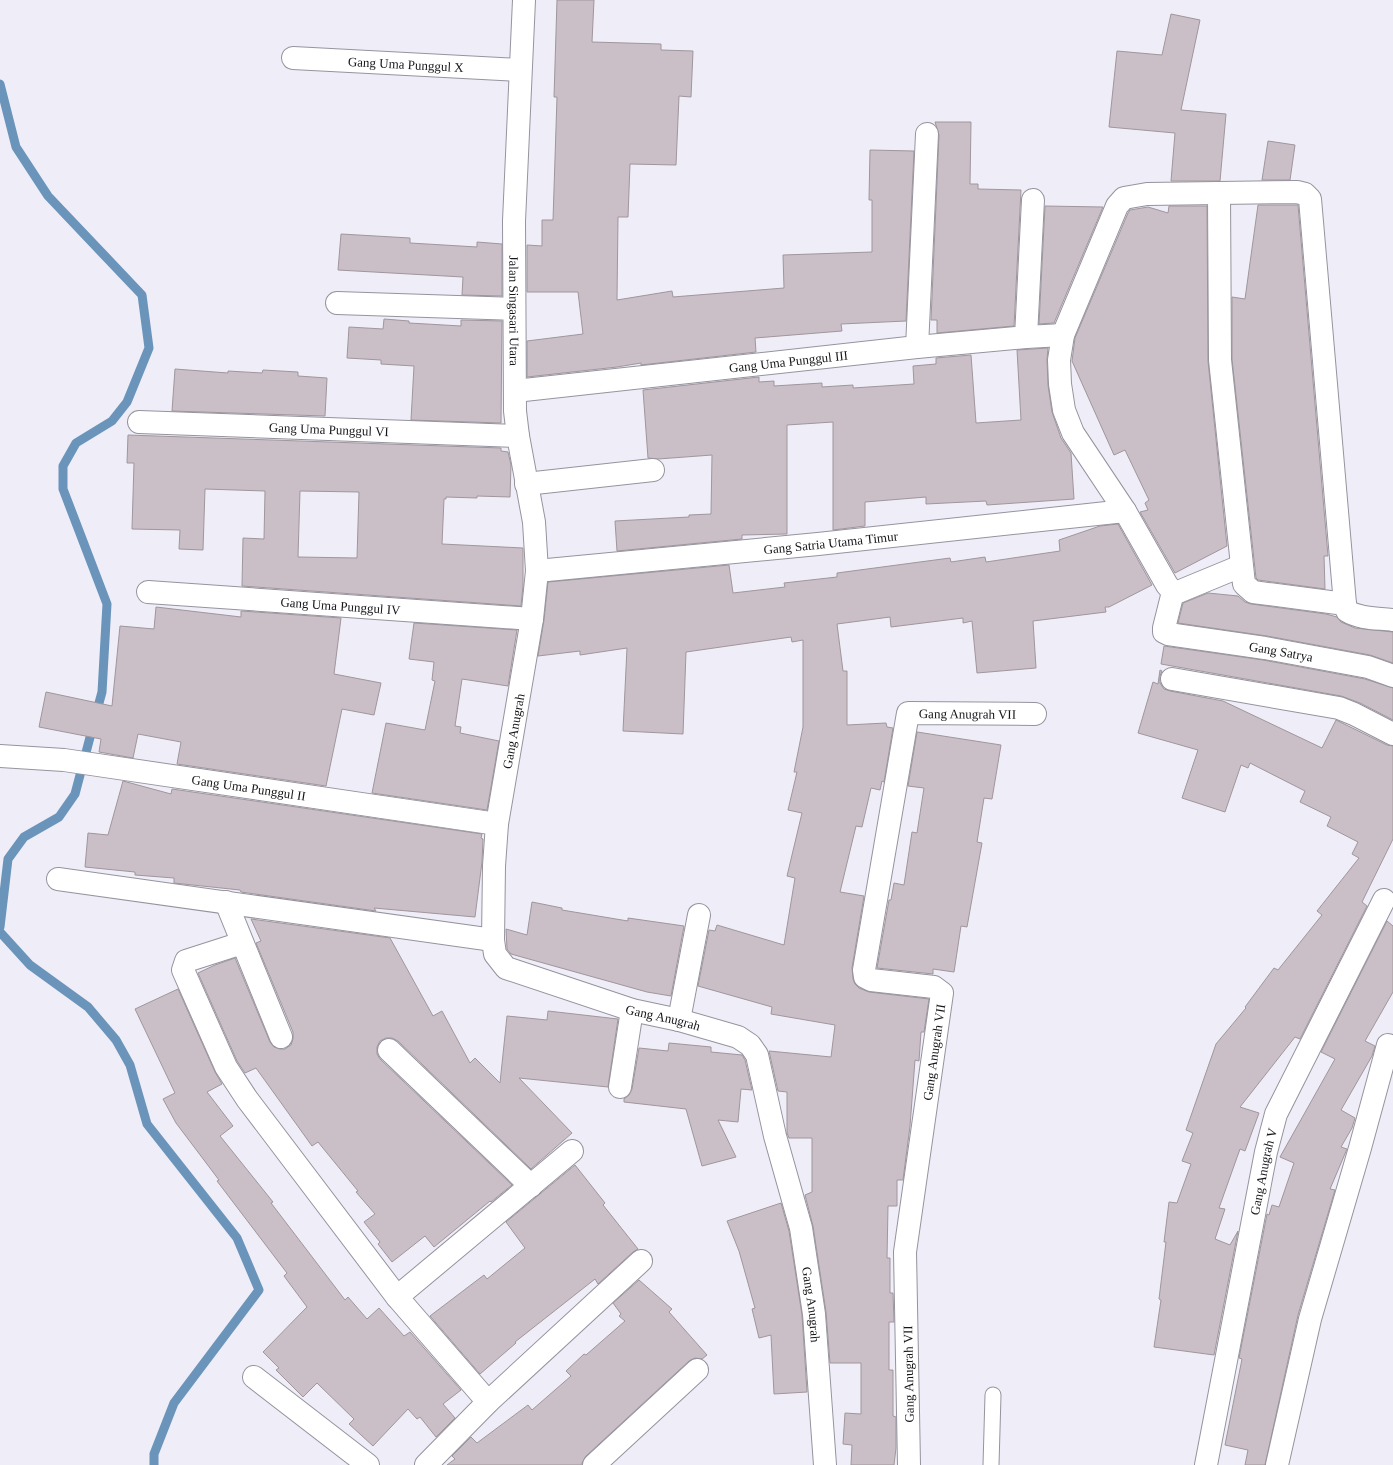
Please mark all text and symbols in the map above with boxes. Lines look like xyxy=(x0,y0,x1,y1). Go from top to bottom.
street label: Gang Uma Punggul X xyxy=(348,54,465,75)
street label: Jalan Singasari Utara xyxy=(506,255,522,366)
street label: Gang Uma Punggul III xyxy=(728,348,849,376)
street label: Gang Uma Punggul VI xyxy=(269,420,389,439)
street label: Gang Satria Utama Timur xyxy=(763,528,899,557)
street label: Gang Uma Punggul IV xyxy=(280,594,402,618)
street label: Gang Satrya xyxy=(1248,639,1314,665)
street label: Gang Anugrah xyxy=(499,692,528,770)
street label: Gang Anugrah VII xyxy=(919,706,1016,722)
street label: Gang Uma Punggul II xyxy=(191,772,307,804)
street label: Gang Anugrah xyxy=(624,1001,703,1034)
street label: Gang Anugrah VII xyxy=(920,1003,948,1101)
street label: Gang Anugrah V xyxy=(1247,1126,1280,1216)
street label: Gang Anugrah xyxy=(799,1266,823,1343)
street label: Gang Anugrah VII xyxy=(900,1325,917,1423)

